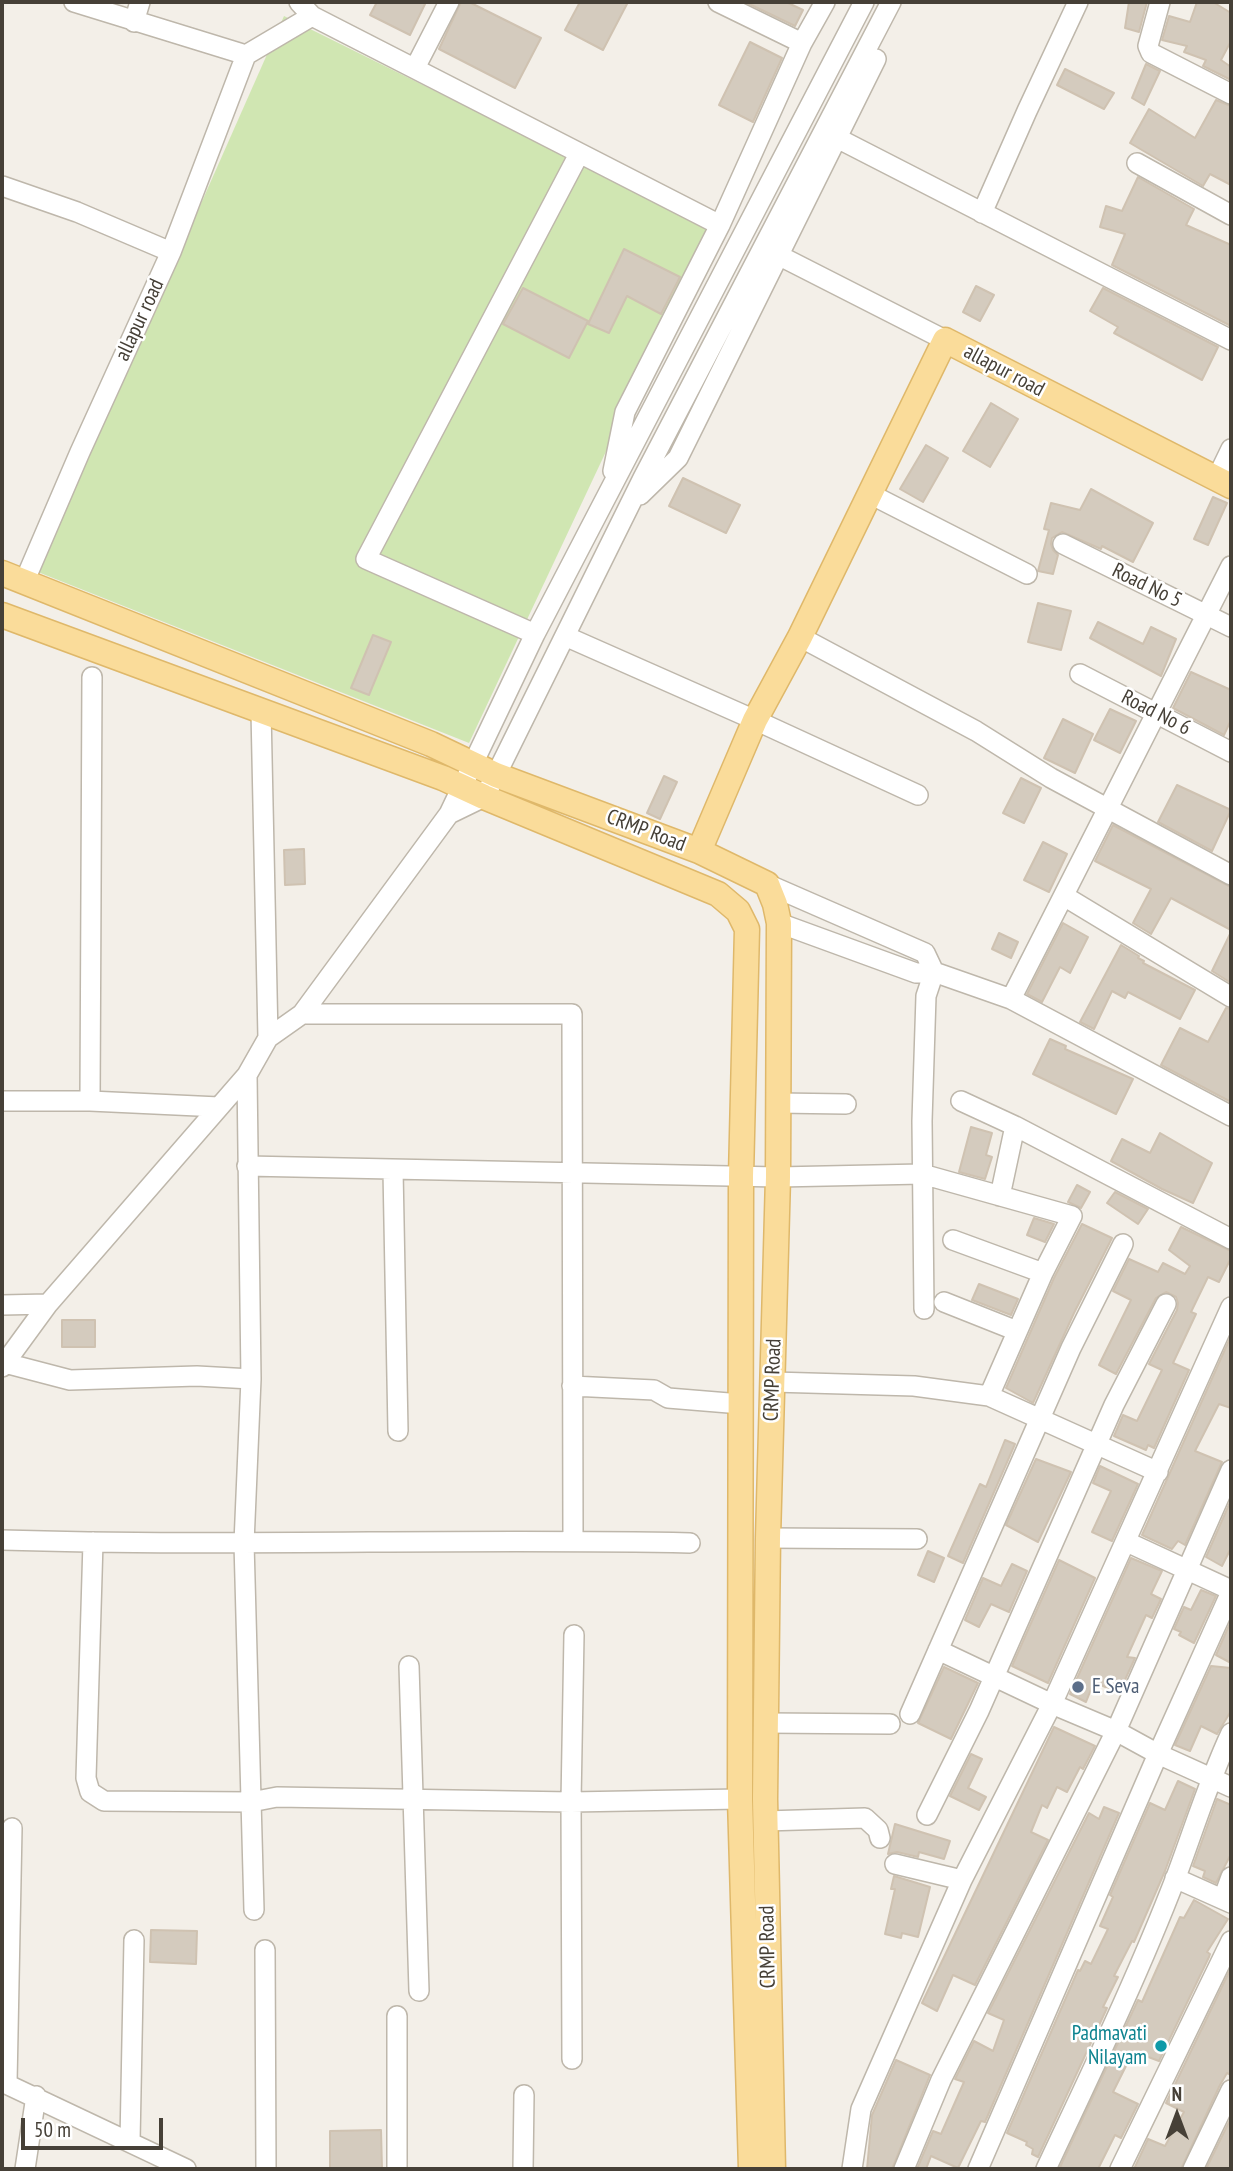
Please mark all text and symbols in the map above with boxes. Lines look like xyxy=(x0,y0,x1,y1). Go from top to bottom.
street label: allapur road xyxy=(110,275,170,365)
street label: allapur road xyxy=(960,339,1048,403)
street label: Road No 5 xyxy=(1108,558,1186,614)
street label: Road No 6 xyxy=(1117,685,1195,741)
street label: CRMP Road xyxy=(603,804,689,858)
street label: CRMP Road xyxy=(759,1338,787,1422)
place label: E Seva xyxy=(1092,1674,1139,1700)
marker: E Seva xyxy=(1070,1679,1086,1695)
street label: CRMP Road xyxy=(755,1905,781,1989)
place label: Padmavati Nilayam xyxy=(1072,2021,1147,2071)
marker: Padmavati Nilayam xyxy=(1153,2038,1169,2054)
north arrow xyxy=(1142,2080,1212,2150)
text: N xyxy=(1172,2082,1182,2106)
scale bar xyxy=(24,2104,166,2148)
text: 50 m xyxy=(34,2116,71,2143)

